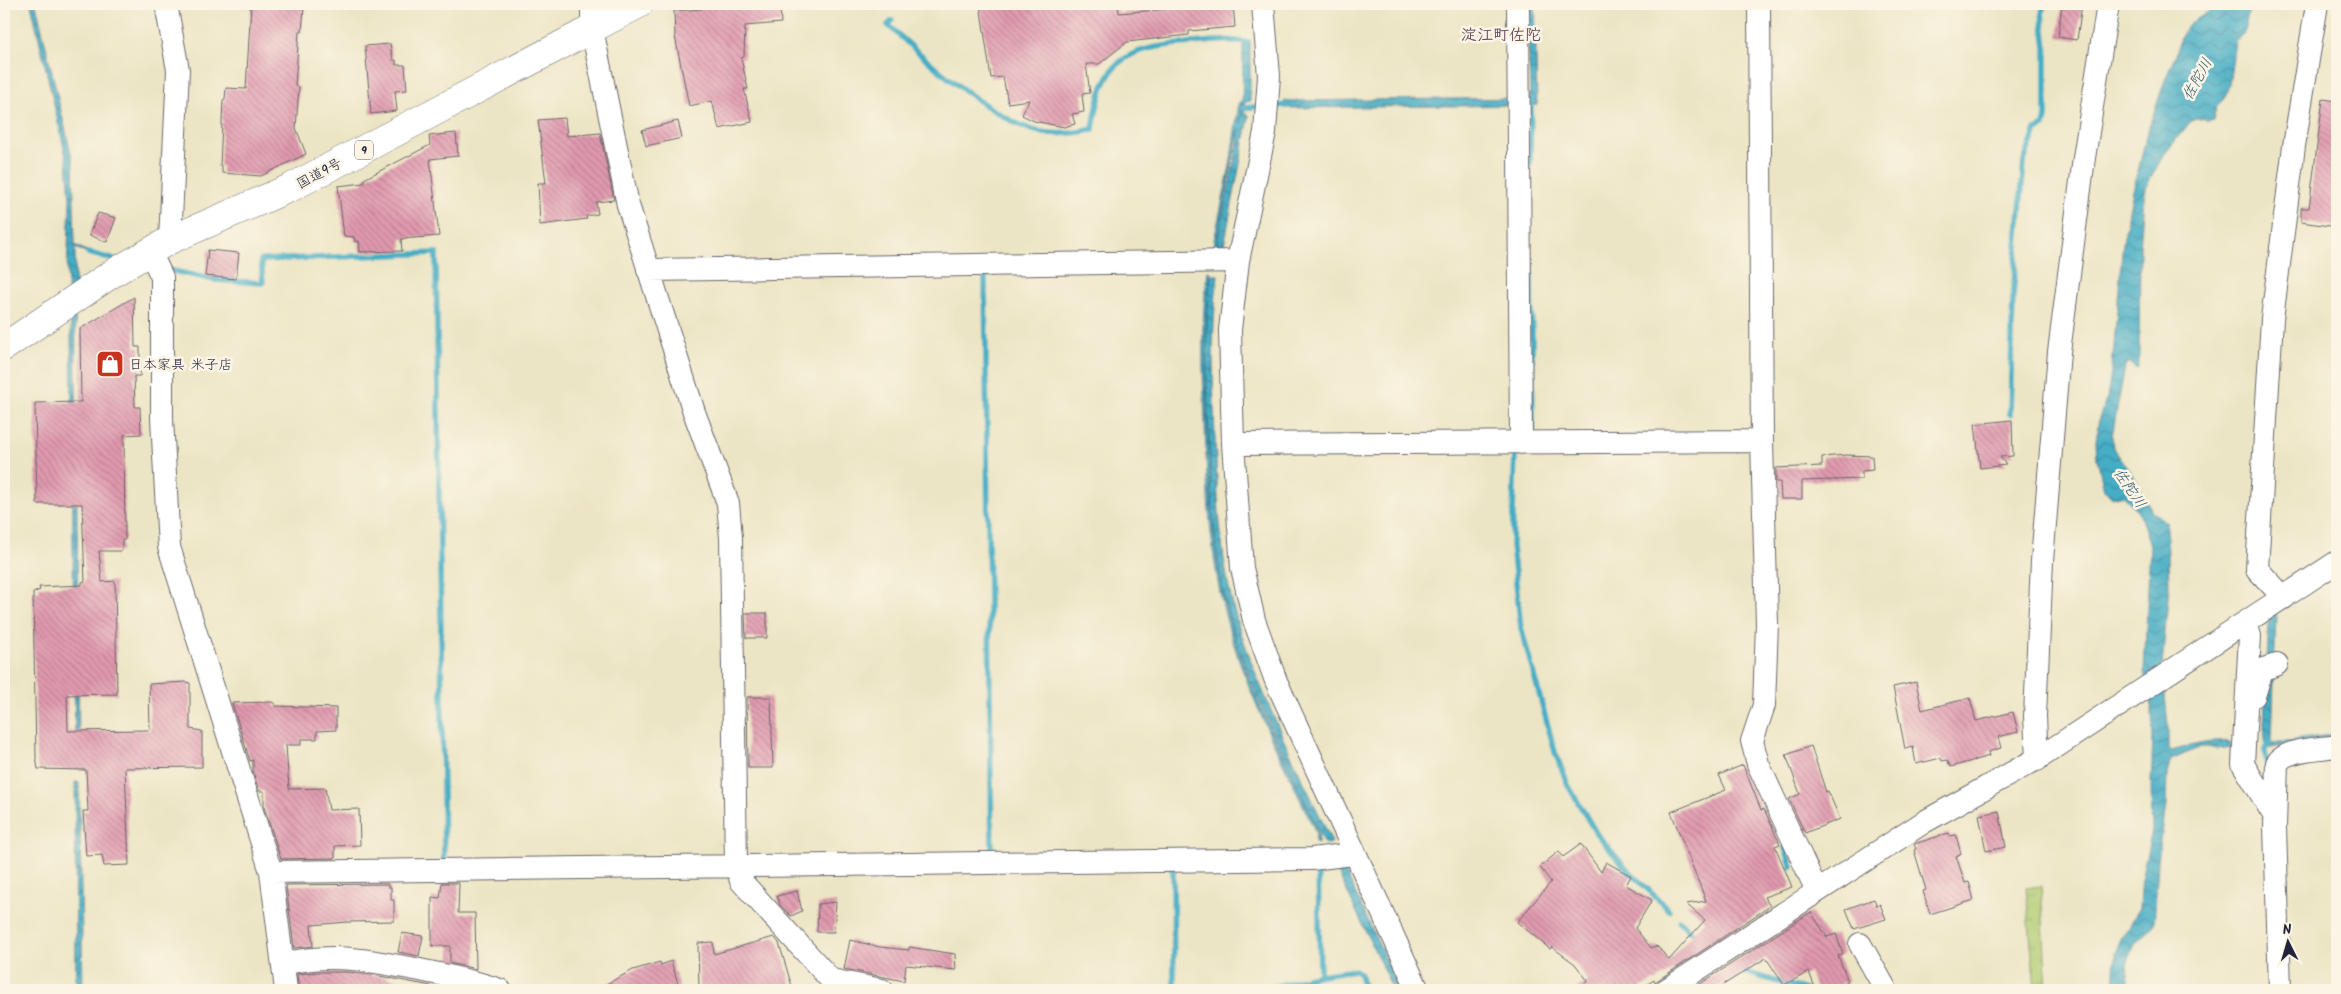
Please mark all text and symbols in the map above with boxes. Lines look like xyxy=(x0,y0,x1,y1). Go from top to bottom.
district label: 淀江町佐陀 xyxy=(1461,23,1541,48)
water label: 佐陀川 xyxy=(2176,54,2219,105)
road number: 9 xyxy=(355,140,373,160)
street label: 国道9号 xyxy=(293,153,346,195)
shop icon: 日本家具 米子店 xyxy=(95,349,125,379)
place label: 日本家具 米子店 xyxy=(129,354,233,376)
water label: 佐陀川 xyxy=(2107,463,2152,514)
north arrow xyxy=(2264,916,2314,966)
text: N xyxy=(2282,919,2292,941)

